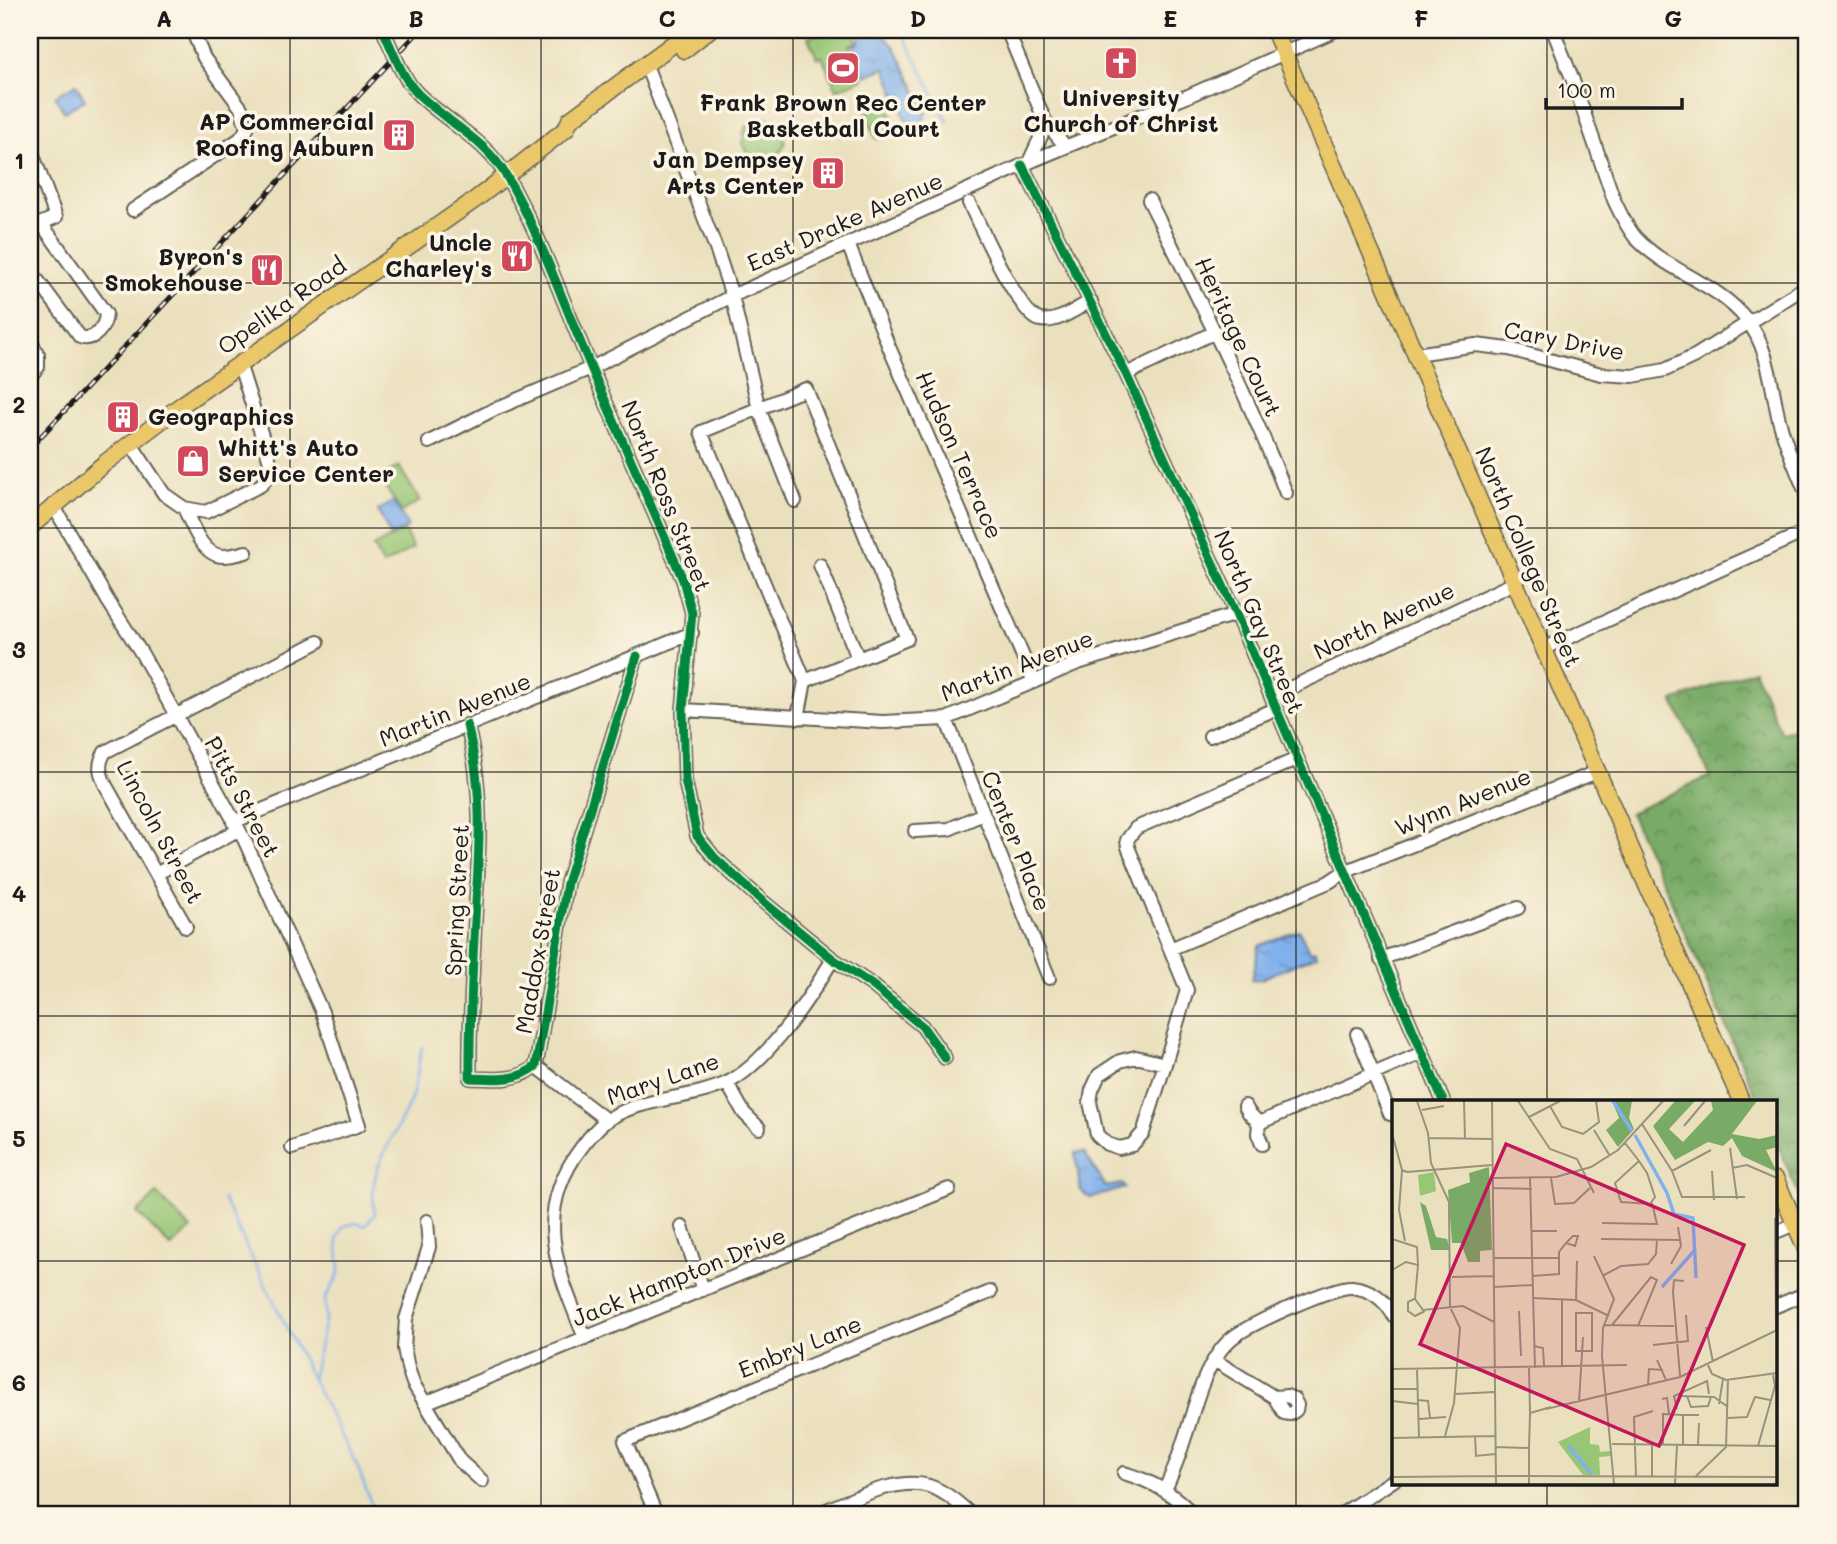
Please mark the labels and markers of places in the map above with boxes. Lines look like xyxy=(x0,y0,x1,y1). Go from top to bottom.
church icon: University Church of Christ xyxy=(1102,44,1140,82)
sports icon: Frank Brown Rec Center Basketball Court xyxy=(824,49,862,87)
place label: University Church of Christ xyxy=(1023,82,1219,138)
place label: Frank Brown Rec Center Basketball Court xyxy=(700,87,986,143)
place label: AP Commercial Roofing Auburn xyxy=(195,106,374,162)
building icon: AP Commercial Roofing Auburn xyxy=(380,116,418,154)
place label: Jan Dempsey Arts Center xyxy=(653,144,804,200)
building icon: Jan Dempsey Arts Center xyxy=(809,154,847,192)
place label: Uncle Charley's xyxy=(385,227,492,283)
restaurant icon: Uncle Charley's xyxy=(498,237,536,275)
place label: Byron's Smokehouse xyxy=(104,241,243,297)
restaurant icon: Byron's Smokehouse xyxy=(248,251,286,289)
building icon: Geographics xyxy=(104,398,142,436)
place label: Geographics xyxy=(148,401,294,431)
place label: Whitt's Auto Service Center xyxy=(218,432,394,488)
shop icon: Whitt's Auto Service Center xyxy=(174,442,212,480)

